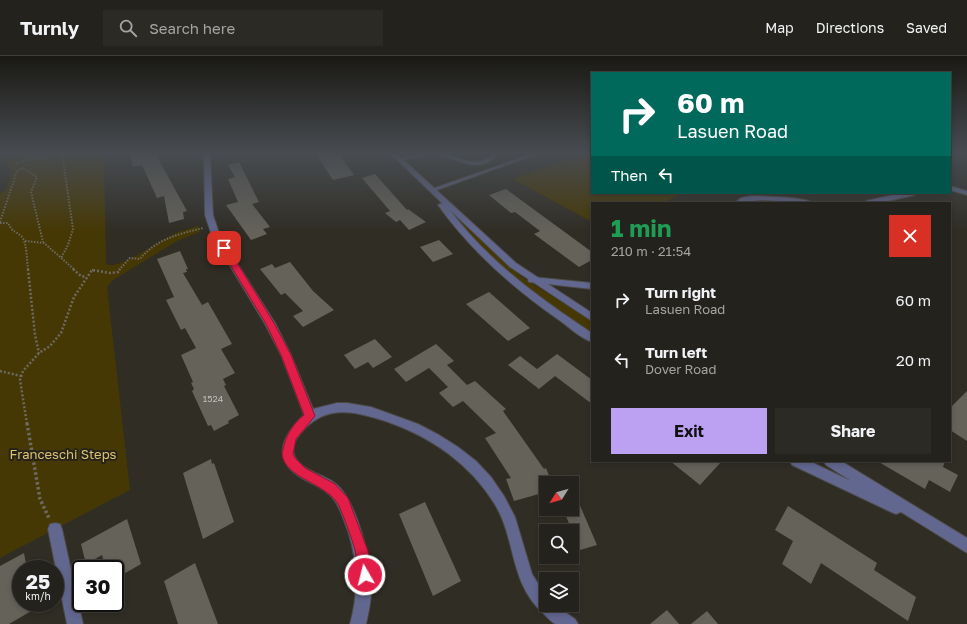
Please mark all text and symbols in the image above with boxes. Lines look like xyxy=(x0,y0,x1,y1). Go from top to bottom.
search box xyxy=(103,10,383,46)
text: Turnly xyxy=(20,16,79,39)
icon: search xyxy=(117,17,139,39)
text: Search here xyxy=(149,19,235,37)
text: Map xyxy=(765,19,794,36)
text: Directions xyxy=(816,19,884,36)
text: Saved xyxy=(906,19,947,36)
text: 60 m xyxy=(677,86,744,119)
icon: right xyxy=(611,88,663,140)
text: Lasuen Road xyxy=(677,120,788,142)
icon: left xyxy=(655,164,677,186)
text: Then xyxy=(611,166,647,184)
text: 1 min xyxy=(611,213,671,242)
button: close xyxy=(889,215,931,257)
pin xyxy=(207,231,241,265)
icon: arrive xyxy=(213,237,235,259)
text: 210 m · 21:54 xyxy=(611,243,691,259)
text: Turn right xyxy=(645,283,716,301)
icon: right xyxy=(611,289,633,311)
text: 60 m xyxy=(896,291,931,309)
text: Lasuen Road xyxy=(645,301,725,317)
text: Turn left xyxy=(645,343,707,361)
icon: left xyxy=(611,349,633,371)
text: 20 m xyxy=(896,351,931,369)
text: Dover Road xyxy=(645,361,716,377)
house number: 1524 xyxy=(203,393,224,404)
button: Exit xyxy=(611,408,767,454)
button: Share xyxy=(775,408,931,454)
park label: Franceschi Steps xyxy=(9,446,117,462)
north arrow xyxy=(539,476,579,516)
map controls xyxy=(539,476,579,612)
button: search xyxy=(539,524,579,564)
position arrow xyxy=(344,554,386,596)
speed limit sign: 30 xyxy=(72,560,124,612)
text: 25 xyxy=(26,569,50,593)
button: layers xyxy=(539,572,579,612)
text: km/h xyxy=(25,590,51,602)

